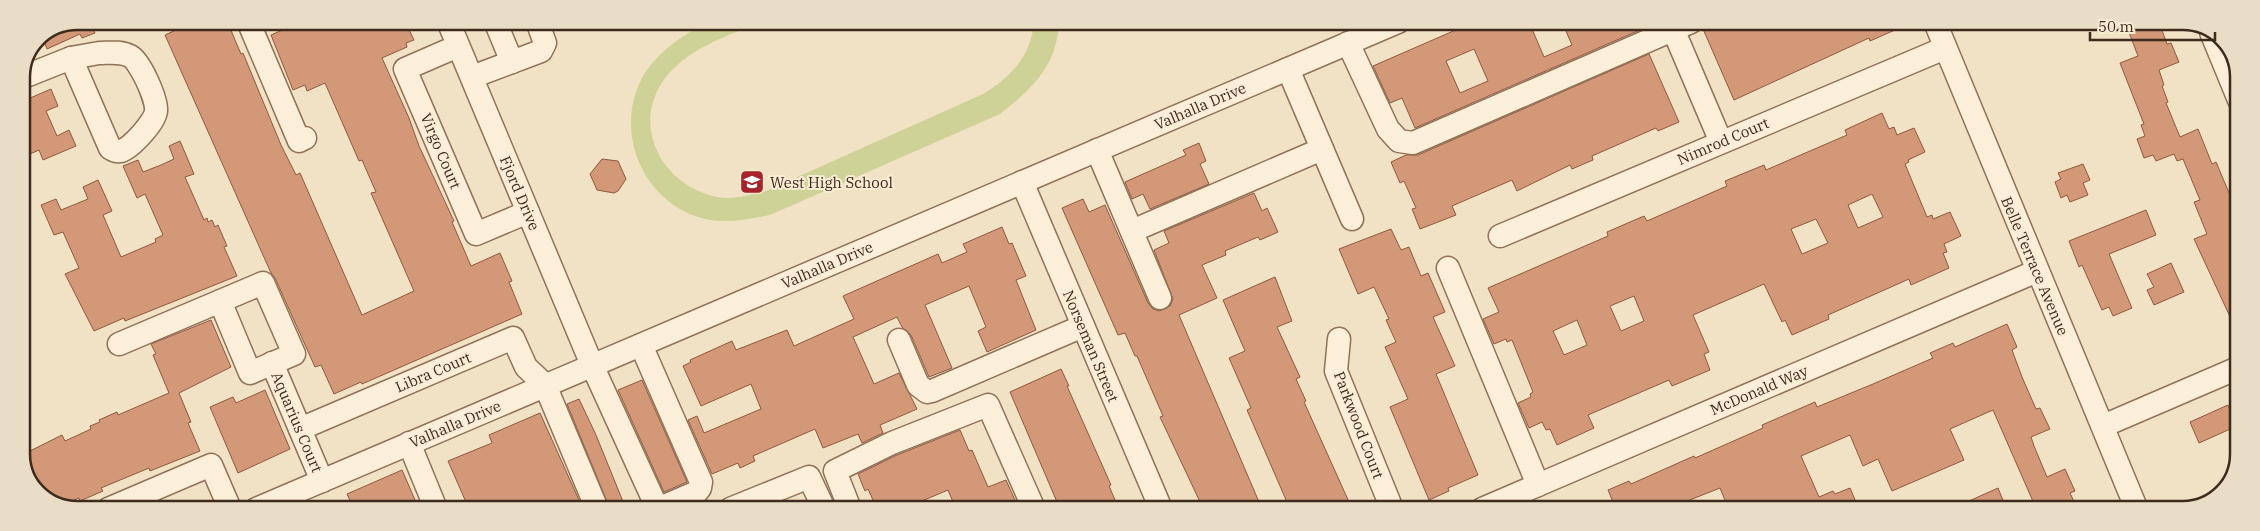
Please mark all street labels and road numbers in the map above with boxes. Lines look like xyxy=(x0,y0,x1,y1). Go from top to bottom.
street label: Valhalla Drive xyxy=(1151,78,1249,134)
street label: Virgo Court xyxy=(417,110,465,192)
street label: Nimrod Court xyxy=(1674,113,1772,169)
street label: Fjord Drive xyxy=(496,153,544,233)
street label: Belle Terrace Avenue xyxy=(1997,194,2073,338)
street label: Valhalla Drive xyxy=(778,237,876,293)
street label: Norseman Street xyxy=(1059,287,1123,405)
street label: Libra Court xyxy=(392,348,474,396)
street label: McDonald Way xyxy=(1707,361,1811,419)
street label: Aquarius Court xyxy=(267,369,327,475)
street label: Parkwood Court xyxy=(1330,369,1388,481)
street label: Valhalla Drive xyxy=(406,396,504,452)

